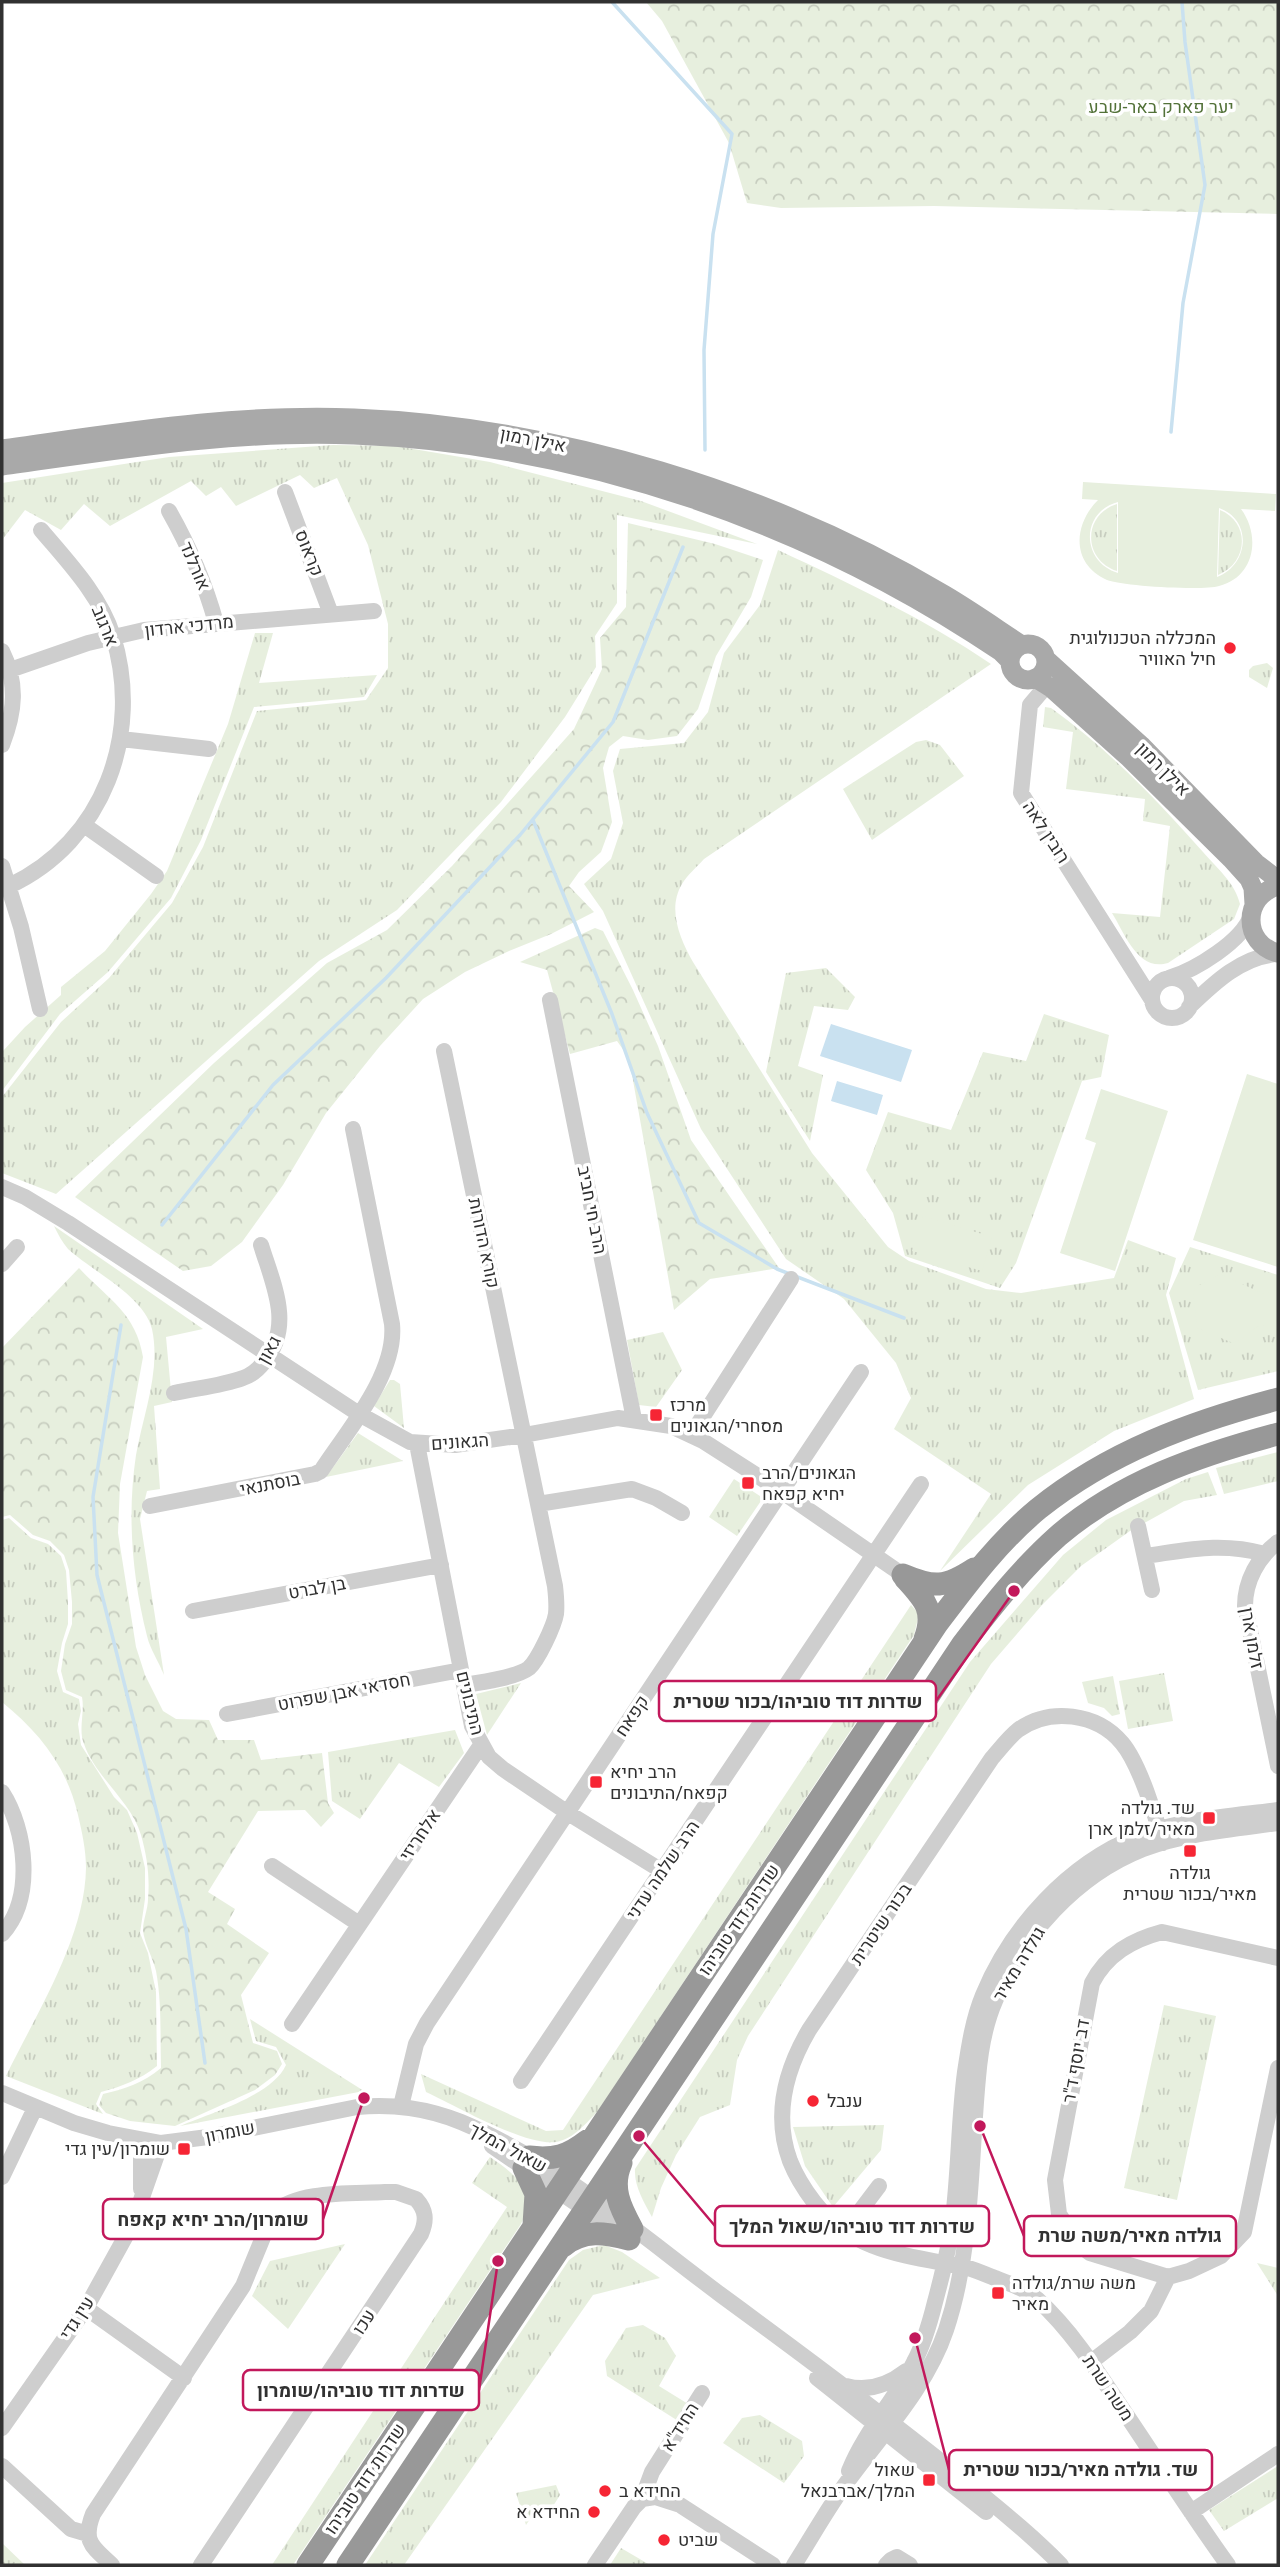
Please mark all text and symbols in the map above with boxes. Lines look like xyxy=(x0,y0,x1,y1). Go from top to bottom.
park label: יער פארק באר-שבע xyxy=(1088,96,1234,117)
street label: אילן רמון xyxy=(498,423,568,456)
street label: קראוס xyxy=(291,526,328,579)
street label: אורלנד xyxy=(176,538,215,593)
street label: ארגוב xyxy=(88,602,123,649)
street label: מרדכי ארדון xyxy=(143,610,235,641)
place label: המכללה הטכנולוגית חיל האוויר xyxy=(1069,627,1216,669)
marker: המכללה הטכנולוגית חיל האוויר xyxy=(1222,640,1238,656)
street label: אילן רמון xyxy=(1132,738,1194,800)
street label: רובין לאה xyxy=(1019,797,1074,867)
street label: הרב חי חביב xyxy=(574,1164,611,1256)
street label: קורא הדורות xyxy=(465,1196,504,1290)
street label: גאון xyxy=(252,1332,285,1368)
place label: מרכז מסחרי/הגאונים xyxy=(670,1394,783,1436)
marker: מרכז מסחרי/הגאונים xyxy=(648,1407,664,1423)
street label: הגאונים xyxy=(430,1429,490,1454)
place label: הגאונים/הרב יחיא קפאח xyxy=(762,1462,856,1504)
street label: בוסתנאי xyxy=(238,1467,302,1500)
marker: הגאונים/הרב יחיא קפאח xyxy=(740,1475,756,1491)
street label: בן לברט xyxy=(287,1572,348,1603)
street label: זלמן ארן xyxy=(1237,1605,1268,1670)
street label: חסדאי אבן שפרוט xyxy=(276,1668,412,1715)
street label: התיבונים xyxy=(452,1669,489,1737)
callout: שדרות דוד טוביהו/בכור שטרית xyxy=(659,1681,936,1721)
text: שדרות דוד טוביהו/בכור שטרית xyxy=(674,1690,922,1713)
street label: קפאח xyxy=(610,1691,653,1740)
place label: הרב יחיא קפאח/התיבונים xyxy=(610,1761,728,1803)
marker: הרב יחיא קפאח/התיבונים xyxy=(588,1774,604,1790)
place label: שד. גולדה מאיר/זלמן ארן xyxy=(1088,1797,1195,1839)
street label: אלחריזי xyxy=(395,1805,444,1865)
marker: שד. גולדה מאיר/זלמן ארן xyxy=(1201,1810,1217,1826)
street label: הרב שלמה עדני xyxy=(622,1816,703,1923)
marker: גולדה מאיר/בכור שטרית xyxy=(1182,1843,1198,1859)
street label: שדרות דוד טוביהו xyxy=(694,1860,783,1979)
place label: גולדה מאיר/בכור שטרית xyxy=(1123,1862,1257,1904)
street label: בכור שיטרית xyxy=(846,1878,916,1969)
street label: גולדה מאיר xyxy=(988,1923,1049,2005)
street label: דב יוסף ד"ר xyxy=(1058,2017,1093,2104)
place label: ענבל xyxy=(827,2090,863,2111)
marker: ענבל xyxy=(805,2093,821,2109)
street label: שומרון xyxy=(203,2116,257,2147)
street label: שאול המלך xyxy=(466,2118,551,2177)
place label: שומרון/עין גדי xyxy=(65,2138,170,2159)
marker: שומרון/עין גדי xyxy=(176,2141,192,2157)
callout: שומרון/הרב יחיא קאפח xyxy=(103,2199,323,2239)
callout: שדרות דוד טוביהו/שאול המלך xyxy=(715,2206,989,2246)
text: שומרון/הרב יחיא קאפח xyxy=(117,2208,309,2231)
text: שדרות דוד טוביהו/שאול המלך xyxy=(729,2215,975,2238)
callout: גולדה מאיר/משה שרת xyxy=(1024,2216,1236,2256)
text: גולדה מאיר/משה שרת xyxy=(1038,2224,1222,2247)
place label: משה שרת/גולדה מאיר xyxy=(1012,2272,1136,2314)
marker: משה שרת/גולדה מאיר xyxy=(990,2285,1006,2301)
street label: עין גדי xyxy=(55,2292,98,2343)
street label: עכו xyxy=(348,2305,379,2338)
street label: משה שרת xyxy=(1079,2351,1138,2425)
callout: שדרות דוד טוביהו/שומרון xyxy=(243,2370,479,2410)
text: שדרות דוד טוביהו/שומרון xyxy=(257,2379,465,2402)
street label: החיד"א xyxy=(656,2398,703,2455)
street label: שדרות דוד טוביהו xyxy=(320,2419,409,2538)
callout: שד. גולדה מאיר/בכור שטרית xyxy=(949,2450,1212,2490)
text: שד. גולדה מאיר/בכור שטרית xyxy=(964,2458,1198,2481)
place label: שאול המלך/אברבנאל xyxy=(801,2459,915,2501)
marker: שאול המלך/אברבנאל xyxy=(921,2472,937,2488)
place label: החידא ב xyxy=(619,2480,681,2501)
marker: החידא ב xyxy=(597,2483,613,2499)
place label: החידא א xyxy=(516,2501,580,2522)
marker: החידא א xyxy=(586,2504,602,2520)
place label: שביט xyxy=(678,2529,718,2550)
marker: שביט xyxy=(656,2532,672,2548)

